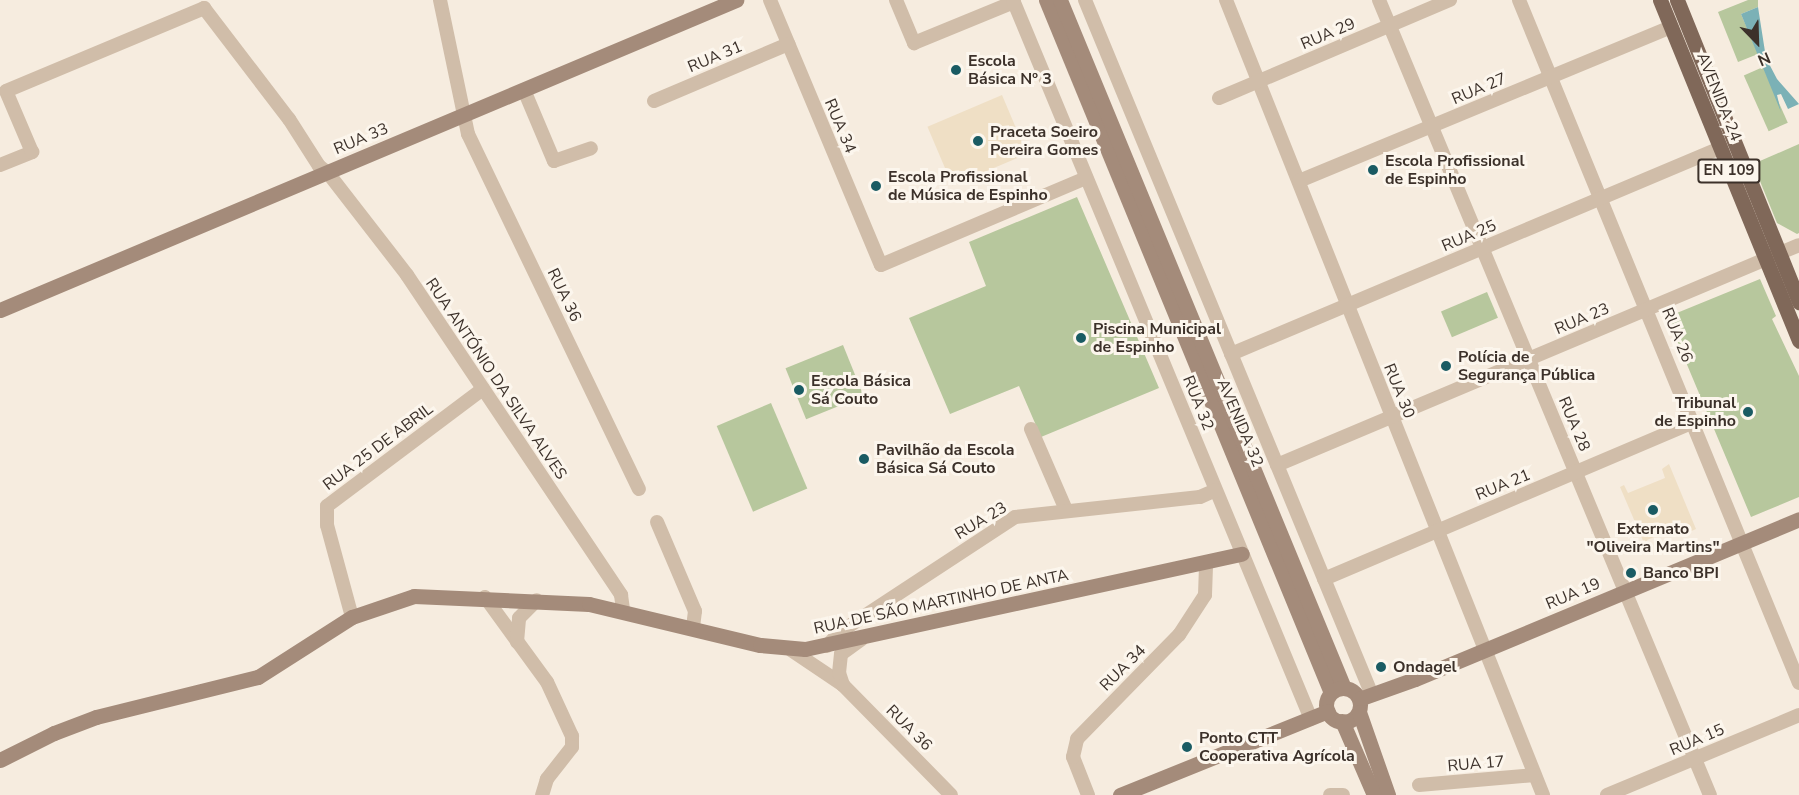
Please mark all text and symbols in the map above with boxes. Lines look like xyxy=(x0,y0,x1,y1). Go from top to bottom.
north arrow xyxy=(1727,12,1787,72)
street label: RUA 29 xyxy=(1298,14,1358,54)
street label: RUA 31 xyxy=(685,37,745,77)
text: N xyxy=(1754,46,1774,71)
street label: AVENIDA 24 xyxy=(1693,50,1745,144)
place label: Escola Básica Nº 3 xyxy=(968,51,1052,89)
marker: Escola Básica Nº 3 xyxy=(949,63,963,77)
street label: RUA 27 xyxy=(1449,69,1509,109)
street label: RUA 34 xyxy=(820,96,860,156)
street label: RUA 33 xyxy=(331,119,391,159)
place label: Praceta Soeiro Pereira Gomes xyxy=(990,122,1098,160)
marker: Praceta Soeiro Pereira Gomes xyxy=(971,134,985,148)
place label: Escola Profissional de Espinho xyxy=(1385,151,1525,189)
road number: EN 109 xyxy=(1696,159,1762,183)
marker: Escola Profissional de Espinho xyxy=(1366,163,1380,177)
place label: Escola Profissional de Música de Espinho xyxy=(888,167,1048,205)
marker: Escola Profissional de Música de Espinho xyxy=(869,179,883,193)
street label: RUA 25 xyxy=(1439,216,1499,256)
street label: RUA 36 xyxy=(543,265,585,325)
street label: RUA ANTÓNIO DA SILVA ALVES xyxy=(421,275,571,483)
street label: RUA 23 xyxy=(1552,299,1612,339)
street label: RUA 26 xyxy=(1657,305,1697,365)
place label: Piscina Municipal de Espinho xyxy=(1093,319,1221,357)
marker: Piscina Municipal de Espinho xyxy=(1074,331,1088,345)
place label: Polícia de Segurança Pública xyxy=(1458,347,1595,385)
marker: Polícia de Segurança Pública xyxy=(1439,359,1453,373)
street label: RUA 30 xyxy=(1379,361,1419,421)
place label: Escola Básica Sá Couto xyxy=(811,371,911,409)
street label: RUA 32 xyxy=(1178,373,1218,433)
street label: AVENIDA 32 xyxy=(1213,376,1267,470)
marker: Escola Básica Sá Couto xyxy=(792,383,806,397)
place label: Tribunal de Espinho xyxy=(1655,393,1736,431)
street label: RUA 28 xyxy=(1554,394,1594,454)
street label: RUA 25 DE ABRIL xyxy=(319,399,437,495)
marker: Tribunal de Espinho xyxy=(1741,405,1755,419)
place label: Pavilhão da Escola Básica Sá Couto xyxy=(876,440,1014,478)
marker: Pavilhão da Escola Básica Sá Couto xyxy=(857,452,871,466)
street label: RUA 21 xyxy=(1473,465,1533,505)
street label: RUA 23 xyxy=(952,498,1010,544)
marker: Externato "Oliveira Martins" xyxy=(1646,503,1660,517)
place label: Externato "Oliveira Martins" xyxy=(1586,519,1720,557)
place label: Banco BPI xyxy=(1643,563,1719,583)
street label: RUA DE SÃO MARTINHO DE ANTA xyxy=(812,566,1070,638)
marker: Banco BPI xyxy=(1624,566,1638,580)
street label: RUA 19 xyxy=(1543,574,1603,614)
street label: RUA 34 xyxy=(1096,641,1150,695)
place label: Ondagel xyxy=(1393,657,1457,677)
marker: Ondagel xyxy=(1374,660,1388,674)
street label: RUA 36 xyxy=(882,701,936,755)
street label: RUA 15 xyxy=(1667,720,1727,760)
place label: Ponto CTT Cooperativa Agrícola xyxy=(1199,728,1355,766)
marker: Ponto CTT Cooperativa Agrícola xyxy=(1180,740,1194,754)
street label: RUA 17 xyxy=(1447,752,1505,776)

